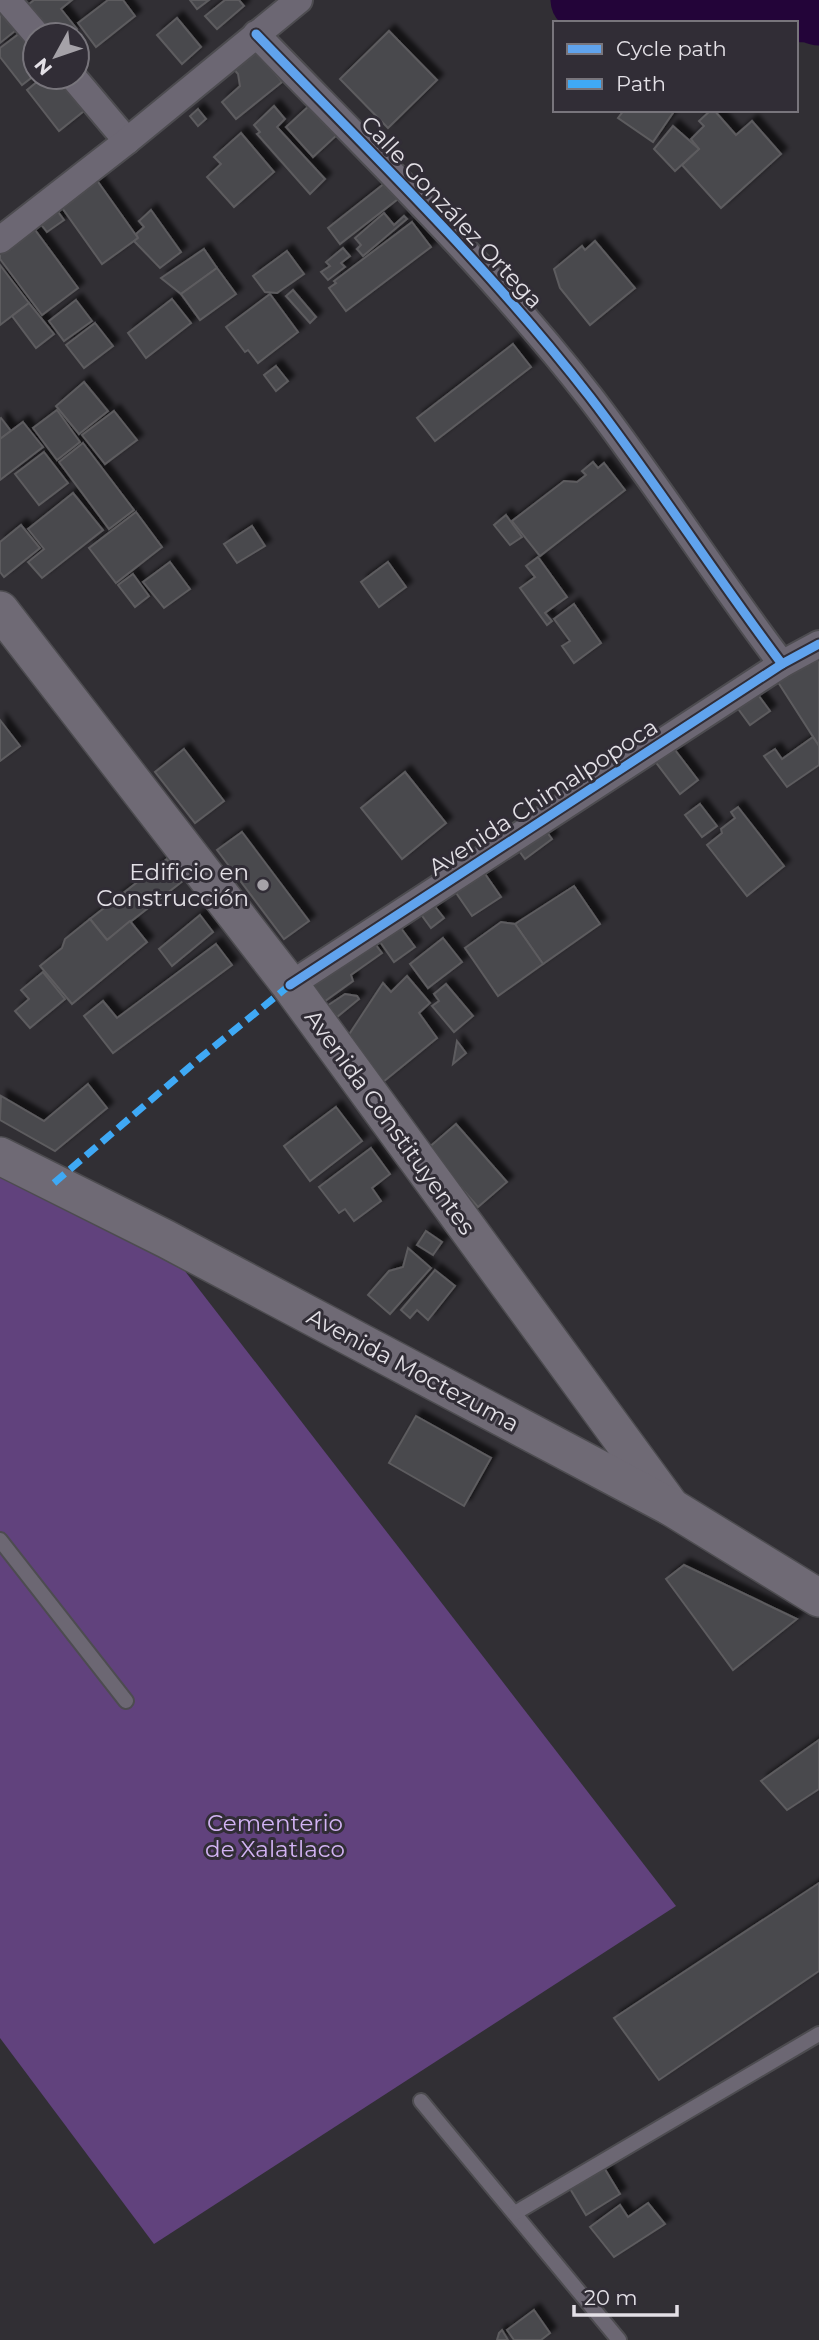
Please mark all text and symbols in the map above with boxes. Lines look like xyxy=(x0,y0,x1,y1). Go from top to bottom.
north arrow xyxy=(21,21,91,91)
legend xyxy=(553,21,798,112)
text: Cycle path xyxy=(616,36,727,61)
text: N xyxy=(30,53,57,80)
text: Path xyxy=(616,71,666,96)
street label: Calle González Ortega xyxy=(355,110,549,314)
street label: Avenida Chimalpopoca xyxy=(423,712,663,882)
place label: Edificio en Construcción xyxy=(96,858,249,912)
marker: Edificio en Construcción xyxy=(255,877,271,893)
street label: Avenida Constituyentes xyxy=(299,1004,481,1240)
street label: Avenida Moctezuma xyxy=(302,1302,524,1438)
park label: Cementerio de Xalatlaco xyxy=(205,1809,345,1863)
scale bar xyxy=(574,2274,677,2318)
text: 20 m xyxy=(584,2285,638,2310)

